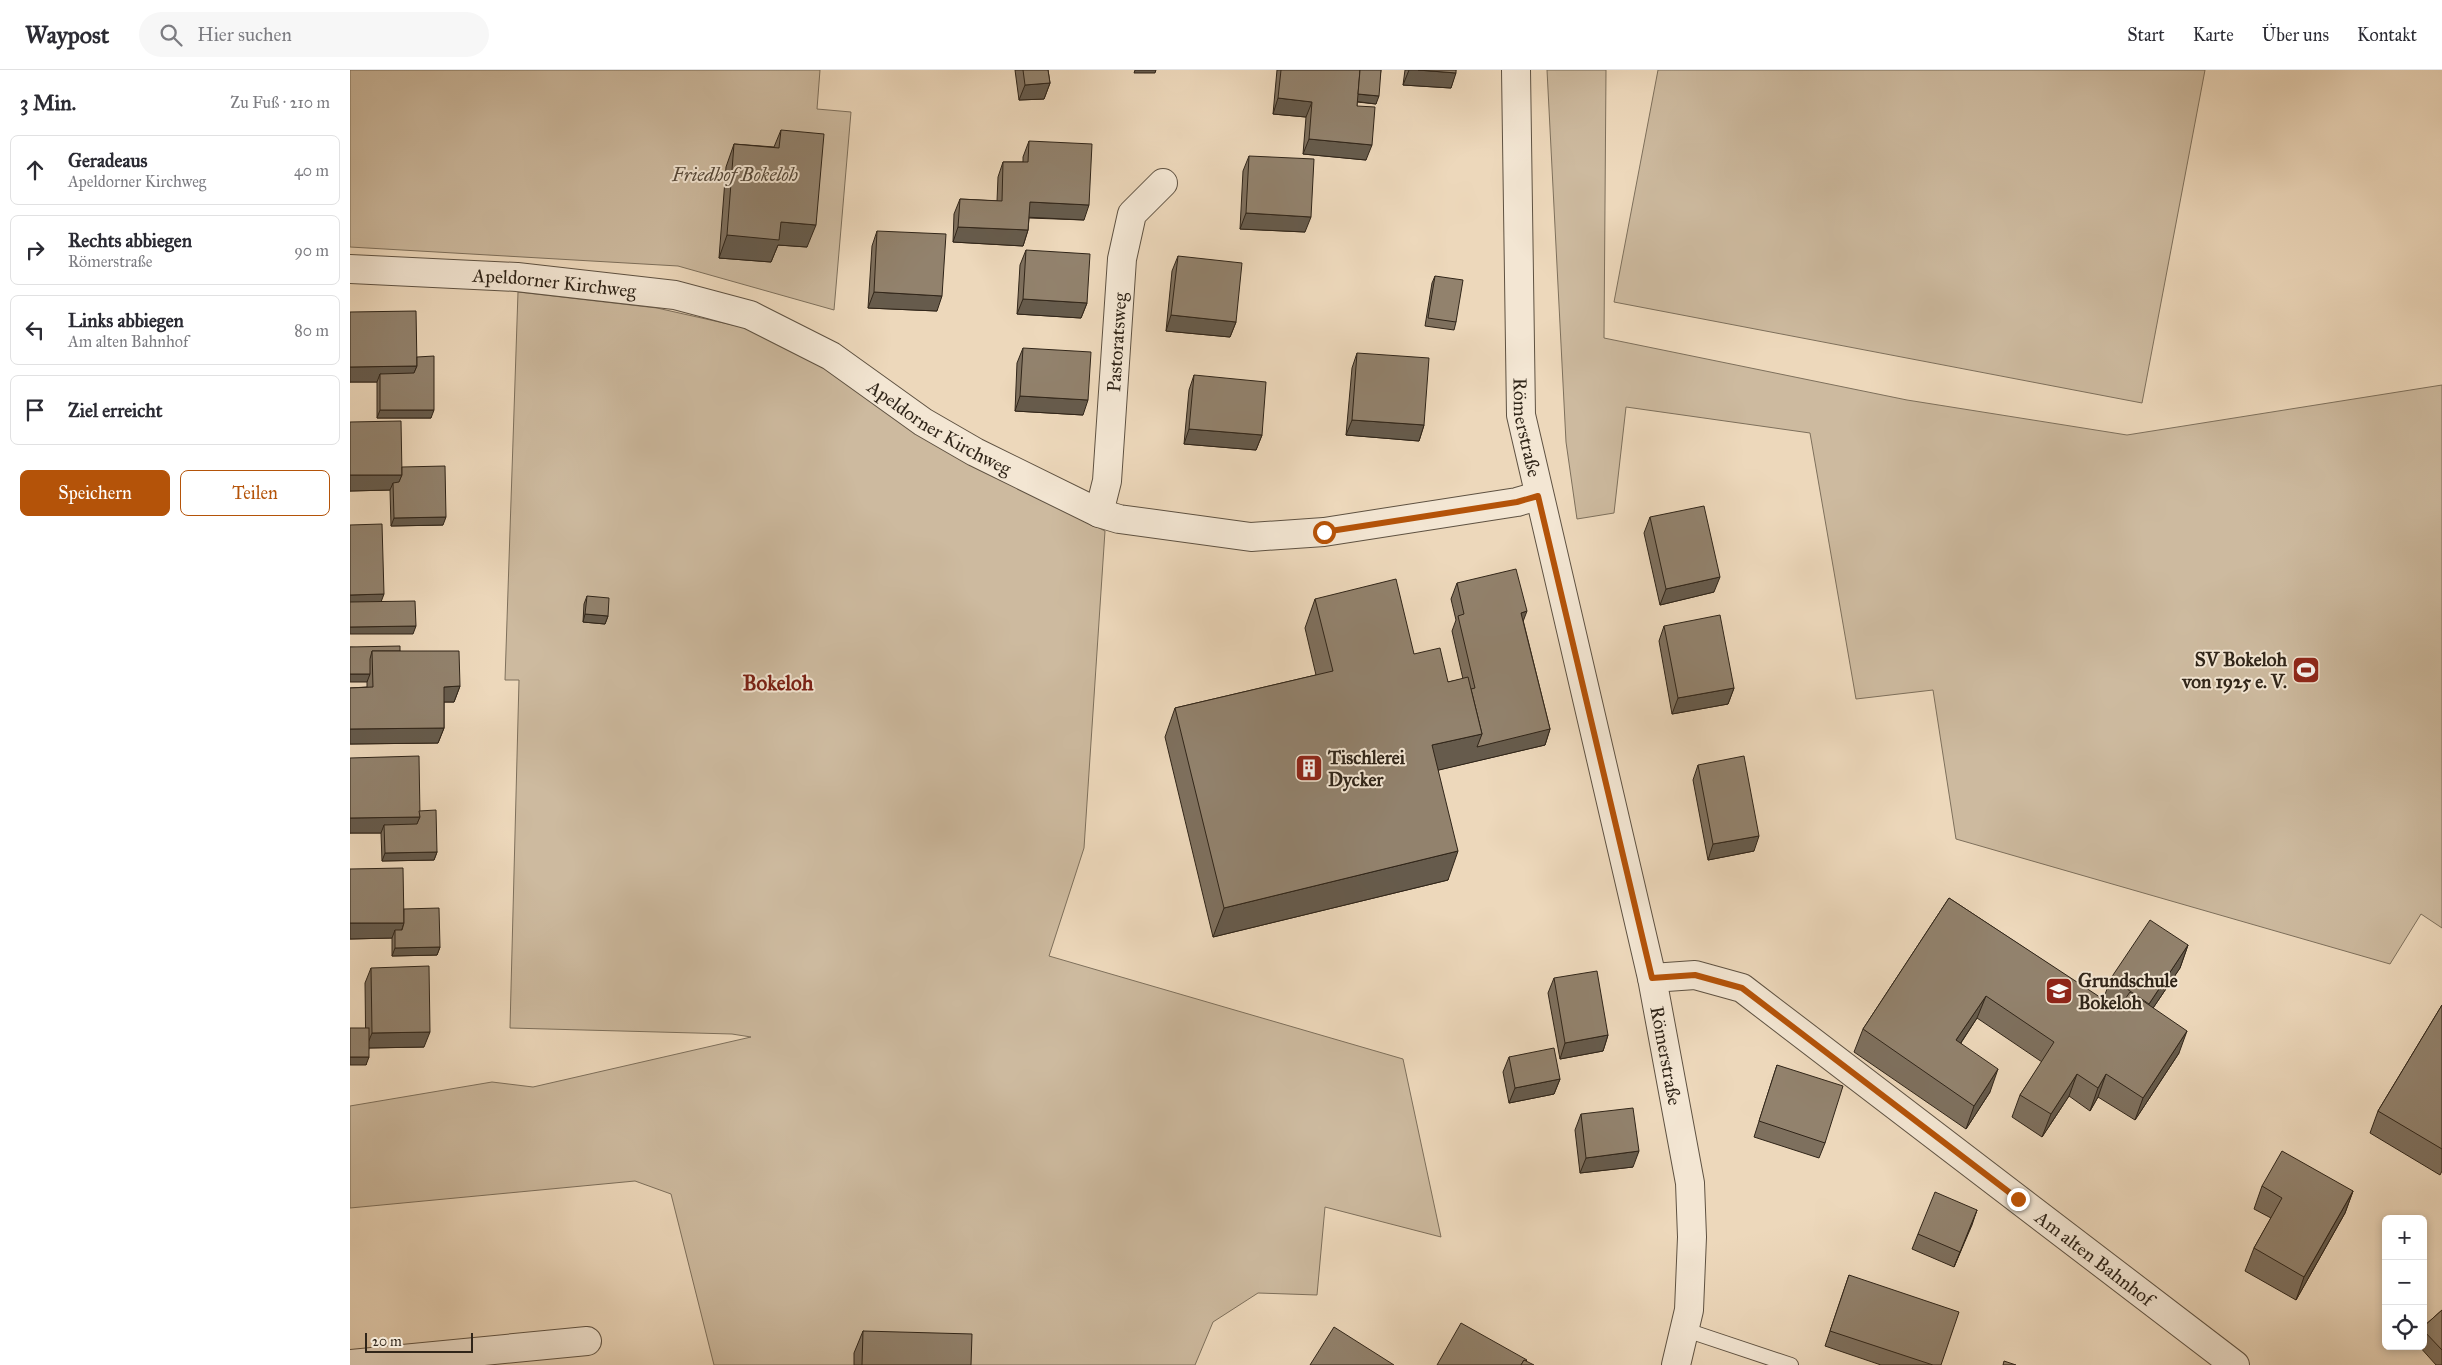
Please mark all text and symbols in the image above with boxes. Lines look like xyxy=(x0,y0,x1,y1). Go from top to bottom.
search box xyxy=(139,12,489,57)
text: Waypost xyxy=(25,20,109,50)
icon: search xyxy=(157,21,185,49)
text: Hier suchen xyxy=(197,23,292,46)
text: Start xyxy=(2127,24,2165,46)
text: Karte xyxy=(2193,24,2234,46)
text: Über uns xyxy=(2262,24,2329,46)
text: Kontakt xyxy=(2357,24,2417,46)
text: 3 Min. xyxy=(20,90,76,116)
text: Zu Fuß · 210 m xyxy=(230,93,330,112)
text: Geradeaus xyxy=(68,149,147,172)
icon: ahead xyxy=(21,156,49,184)
text: 40 m xyxy=(294,161,329,180)
park label: Friedhof Bokeloh xyxy=(671,163,798,186)
text: Apeldorner Kirchweg xyxy=(68,172,206,191)
text: Rechts abbiegen xyxy=(68,229,192,252)
icon: right xyxy=(21,236,49,264)
text: 90 m xyxy=(294,241,329,260)
text: Römerstraße xyxy=(68,252,153,271)
street label: Apeldorner Kirchweg xyxy=(471,263,638,303)
street label: Pastoratsweg xyxy=(1102,292,1132,393)
text: Links abbiegen xyxy=(68,309,184,332)
icon: left xyxy=(21,316,49,344)
text: 80 m xyxy=(294,321,329,340)
text: Am alten Bahnhof xyxy=(68,332,188,351)
street label: Apeldorner Kirchweg xyxy=(863,374,1015,481)
street label: Römerstraße xyxy=(1509,378,1547,479)
icon: arrive xyxy=(21,396,49,424)
text: Ziel erreicht xyxy=(68,399,162,422)
button: Speichern xyxy=(20,470,170,516)
button: Teilen xyxy=(180,470,330,516)
route start xyxy=(1313,521,1336,544)
place label: SV Bokeloh von 1925 e. V. xyxy=(2181,648,2287,694)
sports icon: SV Bokeloh von 1925 e. V. xyxy=(2291,655,2321,685)
district label: Bokeloh xyxy=(743,670,814,696)
place label: Tischlerei Dycker xyxy=(1327,746,1406,792)
building icon: Tischlerei Dycker xyxy=(1294,753,1324,783)
place label: Grundschule Bokeloh xyxy=(2078,969,2178,1014)
school or university icon: Grundschule Bokeloh xyxy=(2044,976,2074,1006)
street label: Römerstraße xyxy=(1646,1004,1687,1107)
route end xyxy=(2007,1188,2030,1211)
street label: Am alten Bahnhof xyxy=(2030,1205,2161,1312)
map controls xyxy=(2382,1215,2427,1350)
button: + xyxy=(2382,1215,2427,1260)
button: − xyxy=(2382,1260,2427,1305)
button: locate xyxy=(2382,1305,2427,1350)
scale bar xyxy=(365,1330,472,1353)
text: 20 m xyxy=(372,1333,402,1350)

